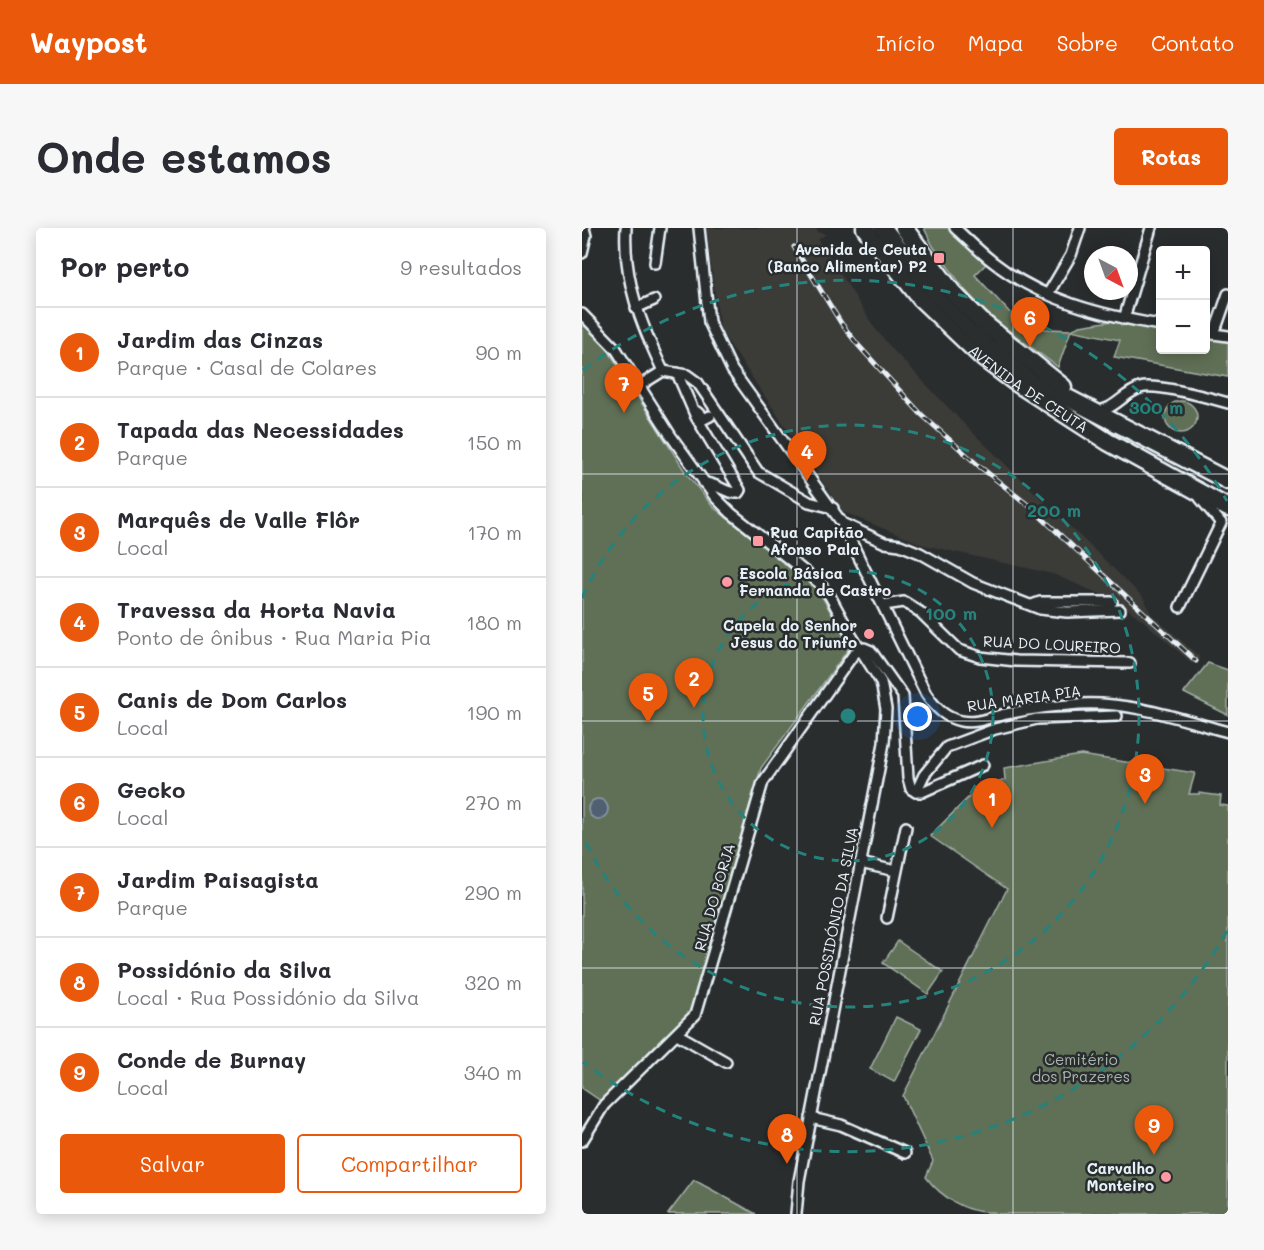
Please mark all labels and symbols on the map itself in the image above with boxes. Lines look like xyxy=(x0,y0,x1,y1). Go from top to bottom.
place label: Avenida de Ceuta (Banco Alimentar) P2 xyxy=(768,239,927,276)
north arrow xyxy=(1084,246,1138,300)
marker: Avenida de Ceuta (Banco Alimentar) P2 xyxy=(932,251,946,265)
pin: 6 xyxy=(1010,298,1050,347)
street label: AVENIDA DE CEUTA xyxy=(965,340,1092,437)
pin: 7 xyxy=(604,364,644,413)
text: 300 m xyxy=(1129,395,1183,419)
pin: 4 xyxy=(788,432,826,481)
text: 200 m xyxy=(1027,498,1081,522)
place label: Rua Capitão Afonso Pala xyxy=(770,522,863,559)
marker: Rua Capitão Afonso Pala xyxy=(751,534,765,548)
place label: Escola Básica Fernanda de Castro xyxy=(739,563,891,600)
marker: Escola Básica Fernanda de Castro xyxy=(720,575,734,589)
text: 100 m xyxy=(925,601,977,625)
place label: Capela do Senhor Jesus do Triunfo xyxy=(723,615,857,652)
marker: Capela do Senhor Jesus do Triunfo xyxy=(862,627,876,641)
street label: RUA DO LOUREIRO xyxy=(983,630,1121,658)
pin: 2 xyxy=(674,658,714,708)
pin: 5 xyxy=(628,674,668,723)
street label: RUA MARIA PIA xyxy=(966,680,1082,716)
your location xyxy=(903,702,932,731)
centre of rings xyxy=(838,706,858,726)
pin: 3 xyxy=(1126,754,1164,804)
pin: 1 xyxy=(972,778,1012,828)
street label: RUA POSSIDÓNIO DA SILVA xyxy=(804,825,862,1027)
street label: RUA DO BORJA xyxy=(689,841,739,953)
park label: Cemitério dos Prazeres xyxy=(1032,1049,1130,1086)
pin: 9 xyxy=(1134,1106,1174,1155)
pin: 8 xyxy=(768,1114,806,1164)
place label: Carvalho Monteiro xyxy=(1087,1158,1154,1195)
marker: Carvalho Monteiro xyxy=(1159,1170,1173,1184)

